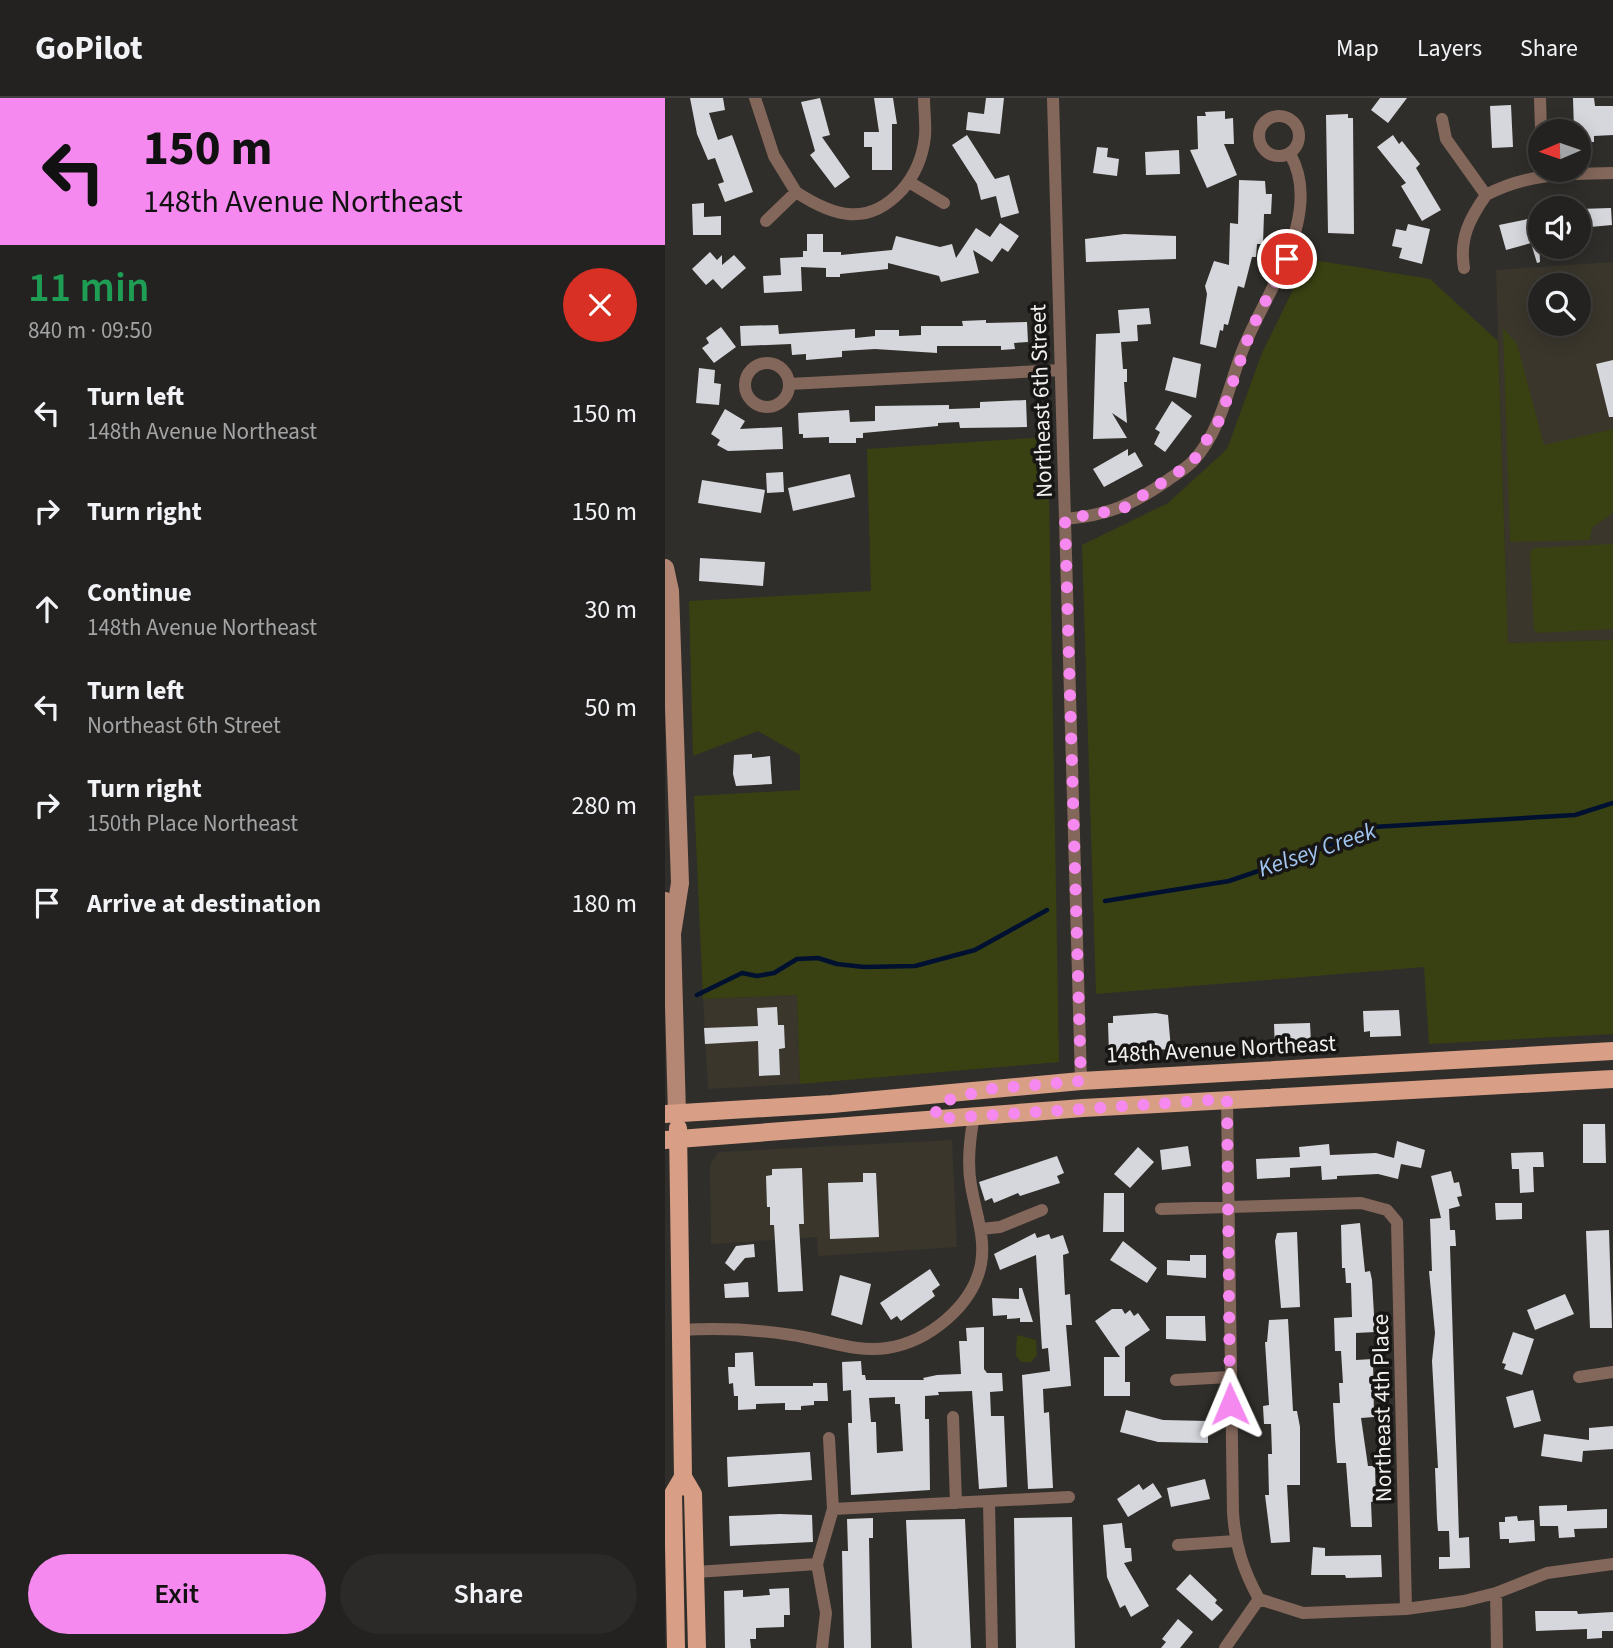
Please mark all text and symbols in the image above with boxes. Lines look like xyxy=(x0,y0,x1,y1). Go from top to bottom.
text: GoPilot xyxy=(35,25,143,72)
text: Map xyxy=(1336,31,1379,66)
text: Layers xyxy=(1417,31,1482,66)
text: Share xyxy=(1520,31,1578,66)
text: 150 m xyxy=(143,114,272,184)
north arrow xyxy=(1528,119,1591,182)
map controls xyxy=(1528,119,1591,336)
icon: left xyxy=(28,126,119,217)
text: 148th Avenue Northeast xyxy=(143,179,463,225)
button: sound xyxy=(1528,196,1591,259)
pin xyxy=(1257,229,1317,289)
icon: arrive xyxy=(1268,240,1306,278)
text: 11 min xyxy=(28,258,149,318)
button: close xyxy=(563,268,637,342)
button: search xyxy=(1528,273,1591,336)
street label: Northeast 6th Street xyxy=(1021,303,1061,498)
text: 840 m · 09:50 xyxy=(28,314,152,347)
text: Turn left xyxy=(87,378,184,415)
icon: left xyxy=(28,394,66,432)
text: 150 m xyxy=(571,395,637,432)
text: 148th Avenue Northeast xyxy=(87,415,317,448)
icon: right xyxy=(28,492,66,530)
text: Turn right xyxy=(87,493,202,530)
text: 150 m xyxy=(571,493,637,530)
text: Continue xyxy=(87,574,192,611)
icon: ahead xyxy=(28,590,66,628)
text: 30 m xyxy=(584,591,637,628)
text: 148th Avenue Northeast xyxy=(87,611,317,644)
text: Turn left xyxy=(87,672,184,709)
icon: left xyxy=(28,688,66,726)
text: 50 m xyxy=(584,689,637,726)
text: Northeast 6th Street xyxy=(87,709,281,742)
text: Turn right xyxy=(87,770,202,807)
icon: right xyxy=(28,786,66,824)
text: 280 m xyxy=(571,787,637,824)
text: 150th Place Northeast xyxy=(87,807,298,840)
water label: Kelsey Creek xyxy=(1253,813,1381,887)
icon: arrive xyxy=(28,884,66,922)
text: Arrive at destination xyxy=(87,885,321,922)
text: 180 m xyxy=(571,885,637,922)
street label: 148th Avenue Northeast xyxy=(1105,1026,1337,1071)
street label: Northeast 4th Place xyxy=(1364,1314,1400,1502)
position arrow xyxy=(1193,1367,1267,1441)
button: Exit xyxy=(28,1554,326,1634)
button: Share xyxy=(340,1554,637,1634)

